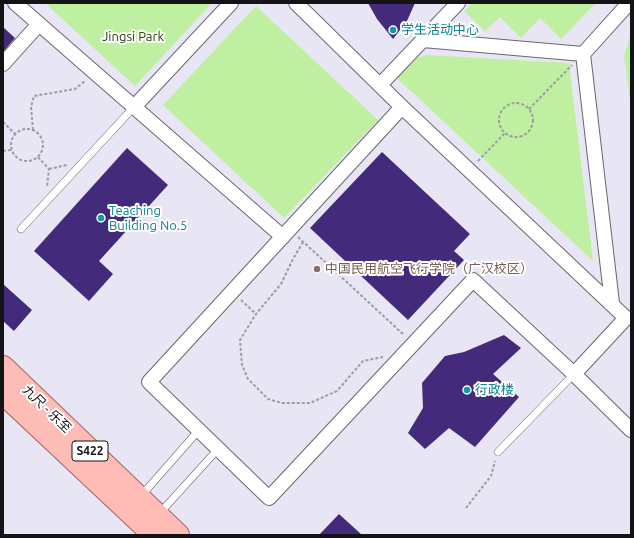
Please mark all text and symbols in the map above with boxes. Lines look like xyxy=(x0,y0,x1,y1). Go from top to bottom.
place label: 学生活动中心 xyxy=(401,22,479,38)
marker: 学生活动中心 xyxy=(388,25,398,35)
park label: Jingsi Park xyxy=(102,29,164,45)
place label: Teaching Building No.5 xyxy=(109,203,187,234)
marker: Teaching Building No.5 xyxy=(96,213,106,223)
place label: 中国民用航空飞行学院（广汉校区） xyxy=(325,261,533,277)
marker: 中国民用航空飞行学院（广汉校区） xyxy=(312,264,322,274)
street label: 九尺 - 乐至 xyxy=(19,382,75,436)
place label: 行政楼 xyxy=(475,382,514,398)
marker: 行政楼 xyxy=(462,385,472,395)
road number: S422 xyxy=(72,441,108,461)

